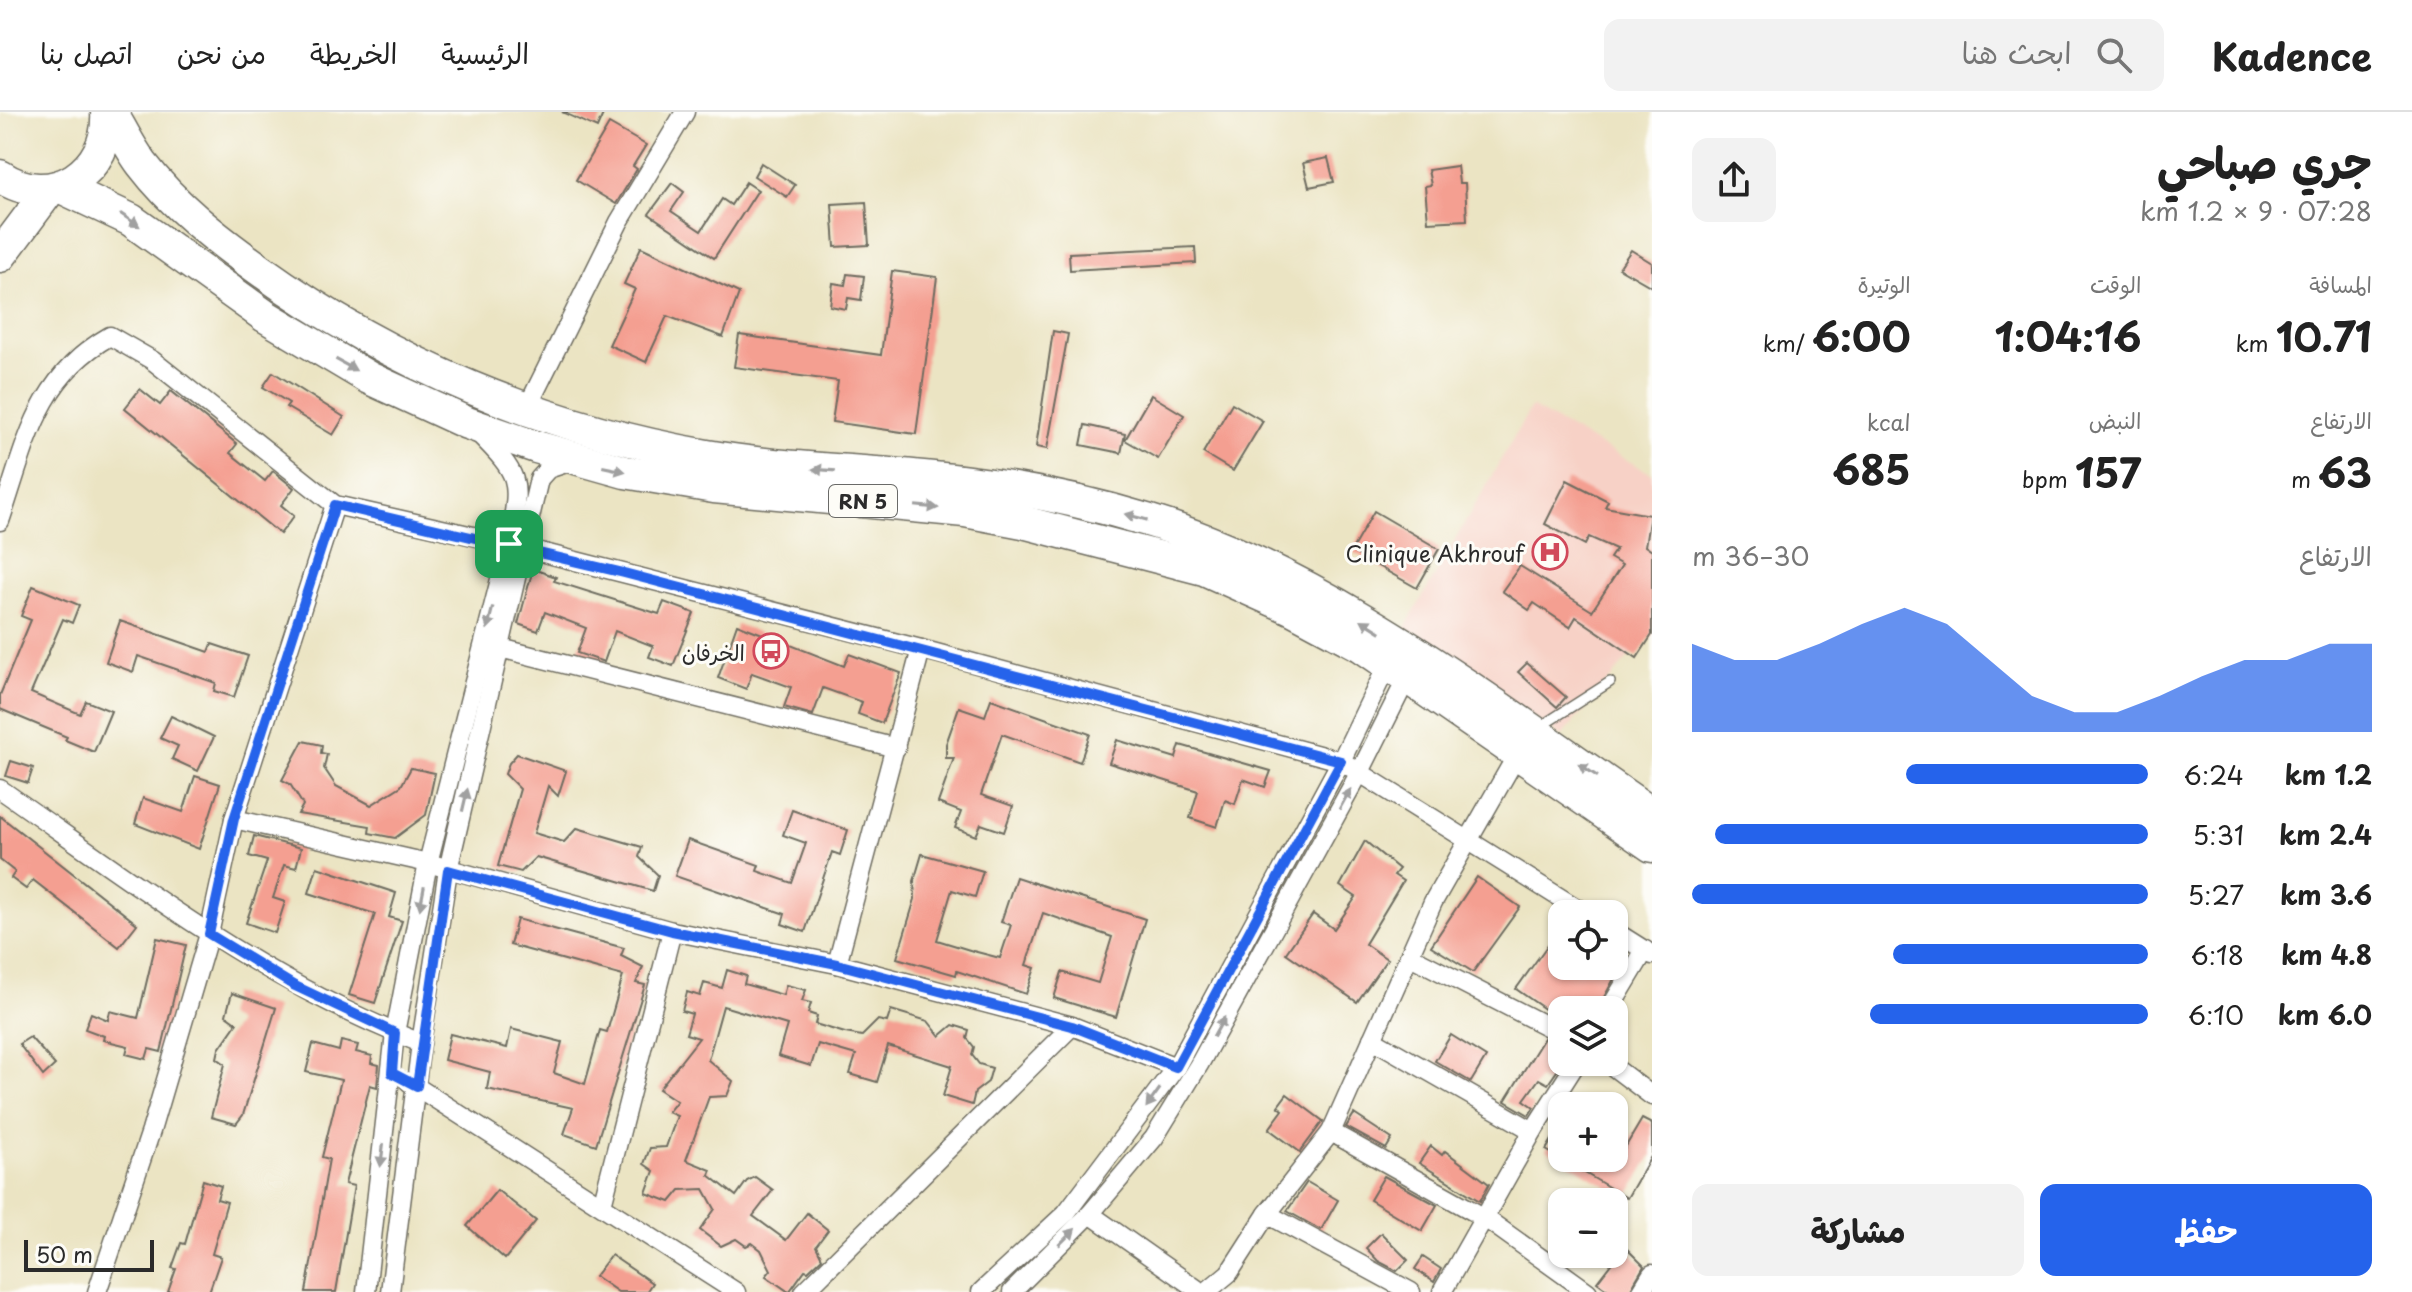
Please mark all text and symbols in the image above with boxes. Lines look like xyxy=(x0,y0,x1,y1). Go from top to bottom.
search box xyxy=(1604,19,2164,91)
text: Kadence xyxy=(2212,27,2372,84)
text: ابحث هنا xyxy=(1962,29,2072,74)
text: اتصل بنا xyxy=(40,31,133,74)
text: من نحن xyxy=(177,31,266,74)
text: الخريطة xyxy=(310,31,397,74)
text: الرئيسية xyxy=(441,31,529,74)
icon: search xyxy=(2092,33,2136,77)
text: جري صباحي xyxy=(2157,128,2372,194)
button: share xyxy=(1692,138,1776,222)
text: 07:28 · 9 × 1.2 km xyxy=(2140,191,2372,230)
one-way arrow xyxy=(120,213,141,228)
text: الوتيرة xyxy=(1858,267,1911,300)
text: الوقت xyxy=(2090,267,2141,300)
text: المسافة xyxy=(2309,267,2372,300)
text: 6:00 xyxy=(1812,305,1911,366)
text: 1:04:16 xyxy=(1995,305,2141,366)
text: 10.71 xyxy=(2276,305,2372,366)
text: /km xyxy=(1763,326,1812,359)
text: km xyxy=(2235,326,2276,359)
one-way arrow xyxy=(335,358,357,372)
text: النبض xyxy=(2089,403,2141,436)
text: الارتفاع xyxy=(2310,403,2372,436)
text: kcal xyxy=(1867,405,1911,438)
text: 685 xyxy=(1832,438,1911,499)
text: 157 xyxy=(2075,441,2141,502)
text: 63 xyxy=(2318,441,2372,502)
text: bpm xyxy=(2022,462,2075,495)
text: m xyxy=(2291,462,2318,495)
one-way arrow xyxy=(601,463,626,476)
one-way arrow xyxy=(811,463,836,476)
road number: RN 5 xyxy=(829,485,897,517)
one-way arrow xyxy=(915,501,940,514)
pin xyxy=(475,510,543,578)
one-way arrow xyxy=(1123,511,1148,523)
icon: arrive xyxy=(487,522,531,566)
hospital icon: Clinique Akhrouf xyxy=(1531,533,1569,571)
place label: Clinique Akhrouf xyxy=(1346,536,1525,569)
text: 30–36 m xyxy=(1692,536,1809,575)
text: الارتفاع xyxy=(2299,536,2372,575)
one-way arrow xyxy=(483,606,496,631)
one-way arrow xyxy=(1360,619,1382,633)
bus stop icon: الخرفان xyxy=(752,632,790,670)
place label: الخرفان xyxy=(682,635,745,668)
text: 6:24 xyxy=(2183,755,2244,794)
text: 1.2 km xyxy=(2285,755,2372,794)
one-way arrow xyxy=(1577,763,1598,778)
one-way arrow xyxy=(459,787,472,812)
one-way arrow xyxy=(1338,788,1351,811)
text: 5:31 xyxy=(2193,815,2244,854)
text: 2.4 km xyxy=(2279,815,2372,854)
text: 5:27 xyxy=(2187,875,2244,914)
text: 3.6 km xyxy=(2280,875,2372,914)
one-way arrow xyxy=(415,886,427,911)
map controls xyxy=(1548,900,1628,1268)
button: locate xyxy=(1548,900,1628,980)
text: 6:18 xyxy=(2190,935,2244,974)
text: 4.8 km xyxy=(2281,935,2372,974)
text: 6:10 xyxy=(2188,995,2244,1034)
text: 6.0 km xyxy=(2278,995,2372,1034)
button: layers xyxy=(1548,996,1628,1076)
one-way arrow xyxy=(1213,1016,1226,1039)
one-way arrow xyxy=(1146,1087,1162,1108)
button: + xyxy=(1548,1092,1628,1172)
one-way arrow xyxy=(375,1143,388,1168)
button: مشاركة xyxy=(1692,1184,2024,1276)
button: حفظ xyxy=(2040,1184,2372,1276)
button: − xyxy=(1548,1188,1628,1268)
one-way arrow xyxy=(1058,1228,1076,1247)
scale bar xyxy=(24,1236,154,1272)
text: 50 m xyxy=(36,1237,93,1270)

